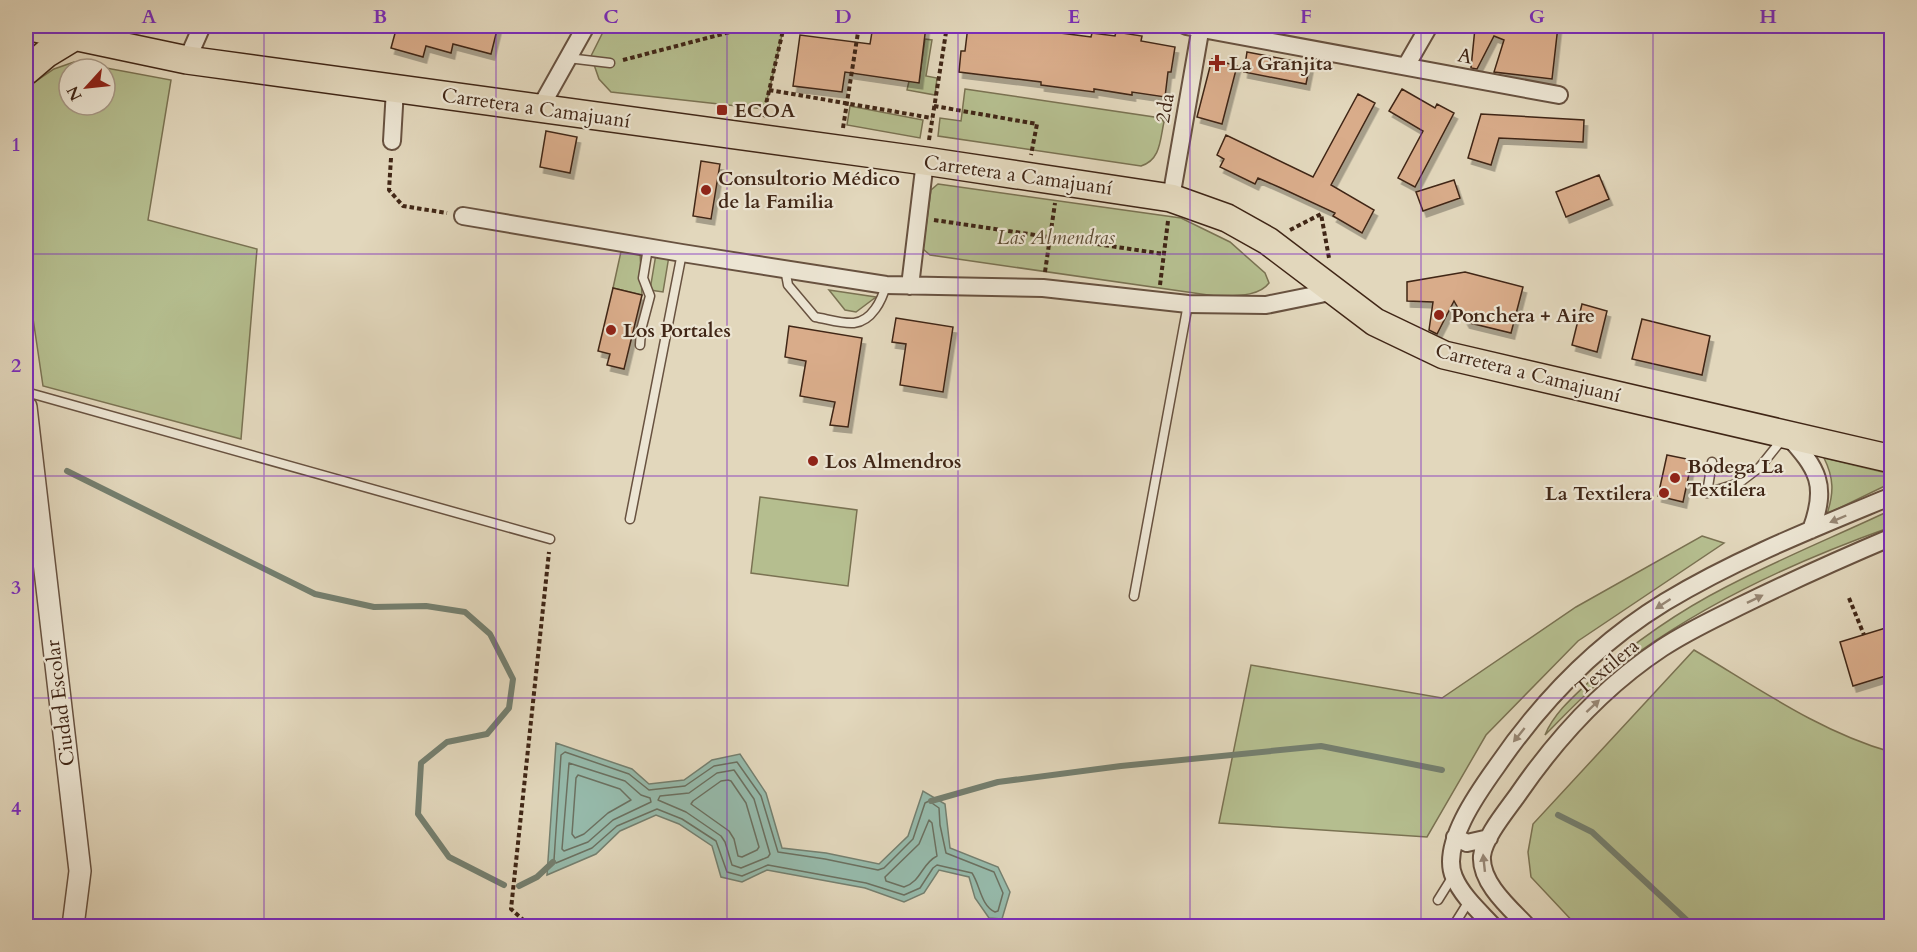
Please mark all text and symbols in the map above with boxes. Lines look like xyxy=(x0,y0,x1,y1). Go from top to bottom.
text: A xyxy=(141,3,157,30)
text: B xyxy=(373,3,387,30)
text: C xyxy=(603,3,619,30)
text: D xyxy=(834,3,852,30)
text: E xyxy=(1068,3,1080,30)
text: F xyxy=(1300,3,1312,30)
text: G xyxy=(1529,3,1545,30)
text: H xyxy=(1759,3,1777,30)
street label: A xyxy=(1455,41,1475,71)
place label: La Granjita xyxy=(1229,50,1333,77)
marker: La Granjita xyxy=(1210,56,1224,70)
north arrow xyxy=(57,57,117,117)
street label: Carretera a Camajuaní xyxy=(440,81,632,135)
text: N xyxy=(62,82,87,105)
street label: 2da xyxy=(1149,91,1181,125)
place label: ECOA xyxy=(734,97,795,124)
marker: ECOA xyxy=(715,103,729,117)
text: 1 xyxy=(11,131,21,158)
street label: Carretera a Camajuaní xyxy=(922,148,1114,202)
place label: Consultorio Médico de la Familia xyxy=(718,165,900,215)
marker: Consultorio Médico de la Familia xyxy=(699,183,713,197)
park label: Las Almendras xyxy=(997,224,1115,251)
place label: Ponchera + Aire xyxy=(1451,302,1595,329)
marker: Ponchera + Aire xyxy=(1432,308,1446,322)
place label: Los Portales xyxy=(623,317,731,344)
marker: Los Portales xyxy=(604,323,618,337)
street label: Carretera a Camajuaní xyxy=(1433,337,1624,409)
text: 2 xyxy=(11,352,21,379)
place label: Los Almendros xyxy=(825,448,961,475)
place label: Bodega La Textilera xyxy=(1687,453,1784,503)
marker: Los Almendros xyxy=(806,454,820,468)
marker: Bodega La Textilera xyxy=(1668,471,1682,485)
place label: La Textilera xyxy=(1545,480,1652,507)
marker: La Textilera xyxy=(1657,486,1671,500)
one-way arrow xyxy=(1828,514,1846,524)
text: 3 xyxy=(11,574,21,601)
one-way arrow xyxy=(1746,594,1763,603)
one-way arrow xyxy=(1654,599,1671,610)
street label: Textilera xyxy=(1569,632,1645,702)
street label: Ciudad Escolar xyxy=(39,638,81,768)
one-way arrow xyxy=(1586,699,1600,713)
one-way arrow xyxy=(1513,727,1526,743)
text: 4 xyxy=(11,795,21,822)
one-way arrow xyxy=(1480,853,1489,872)

